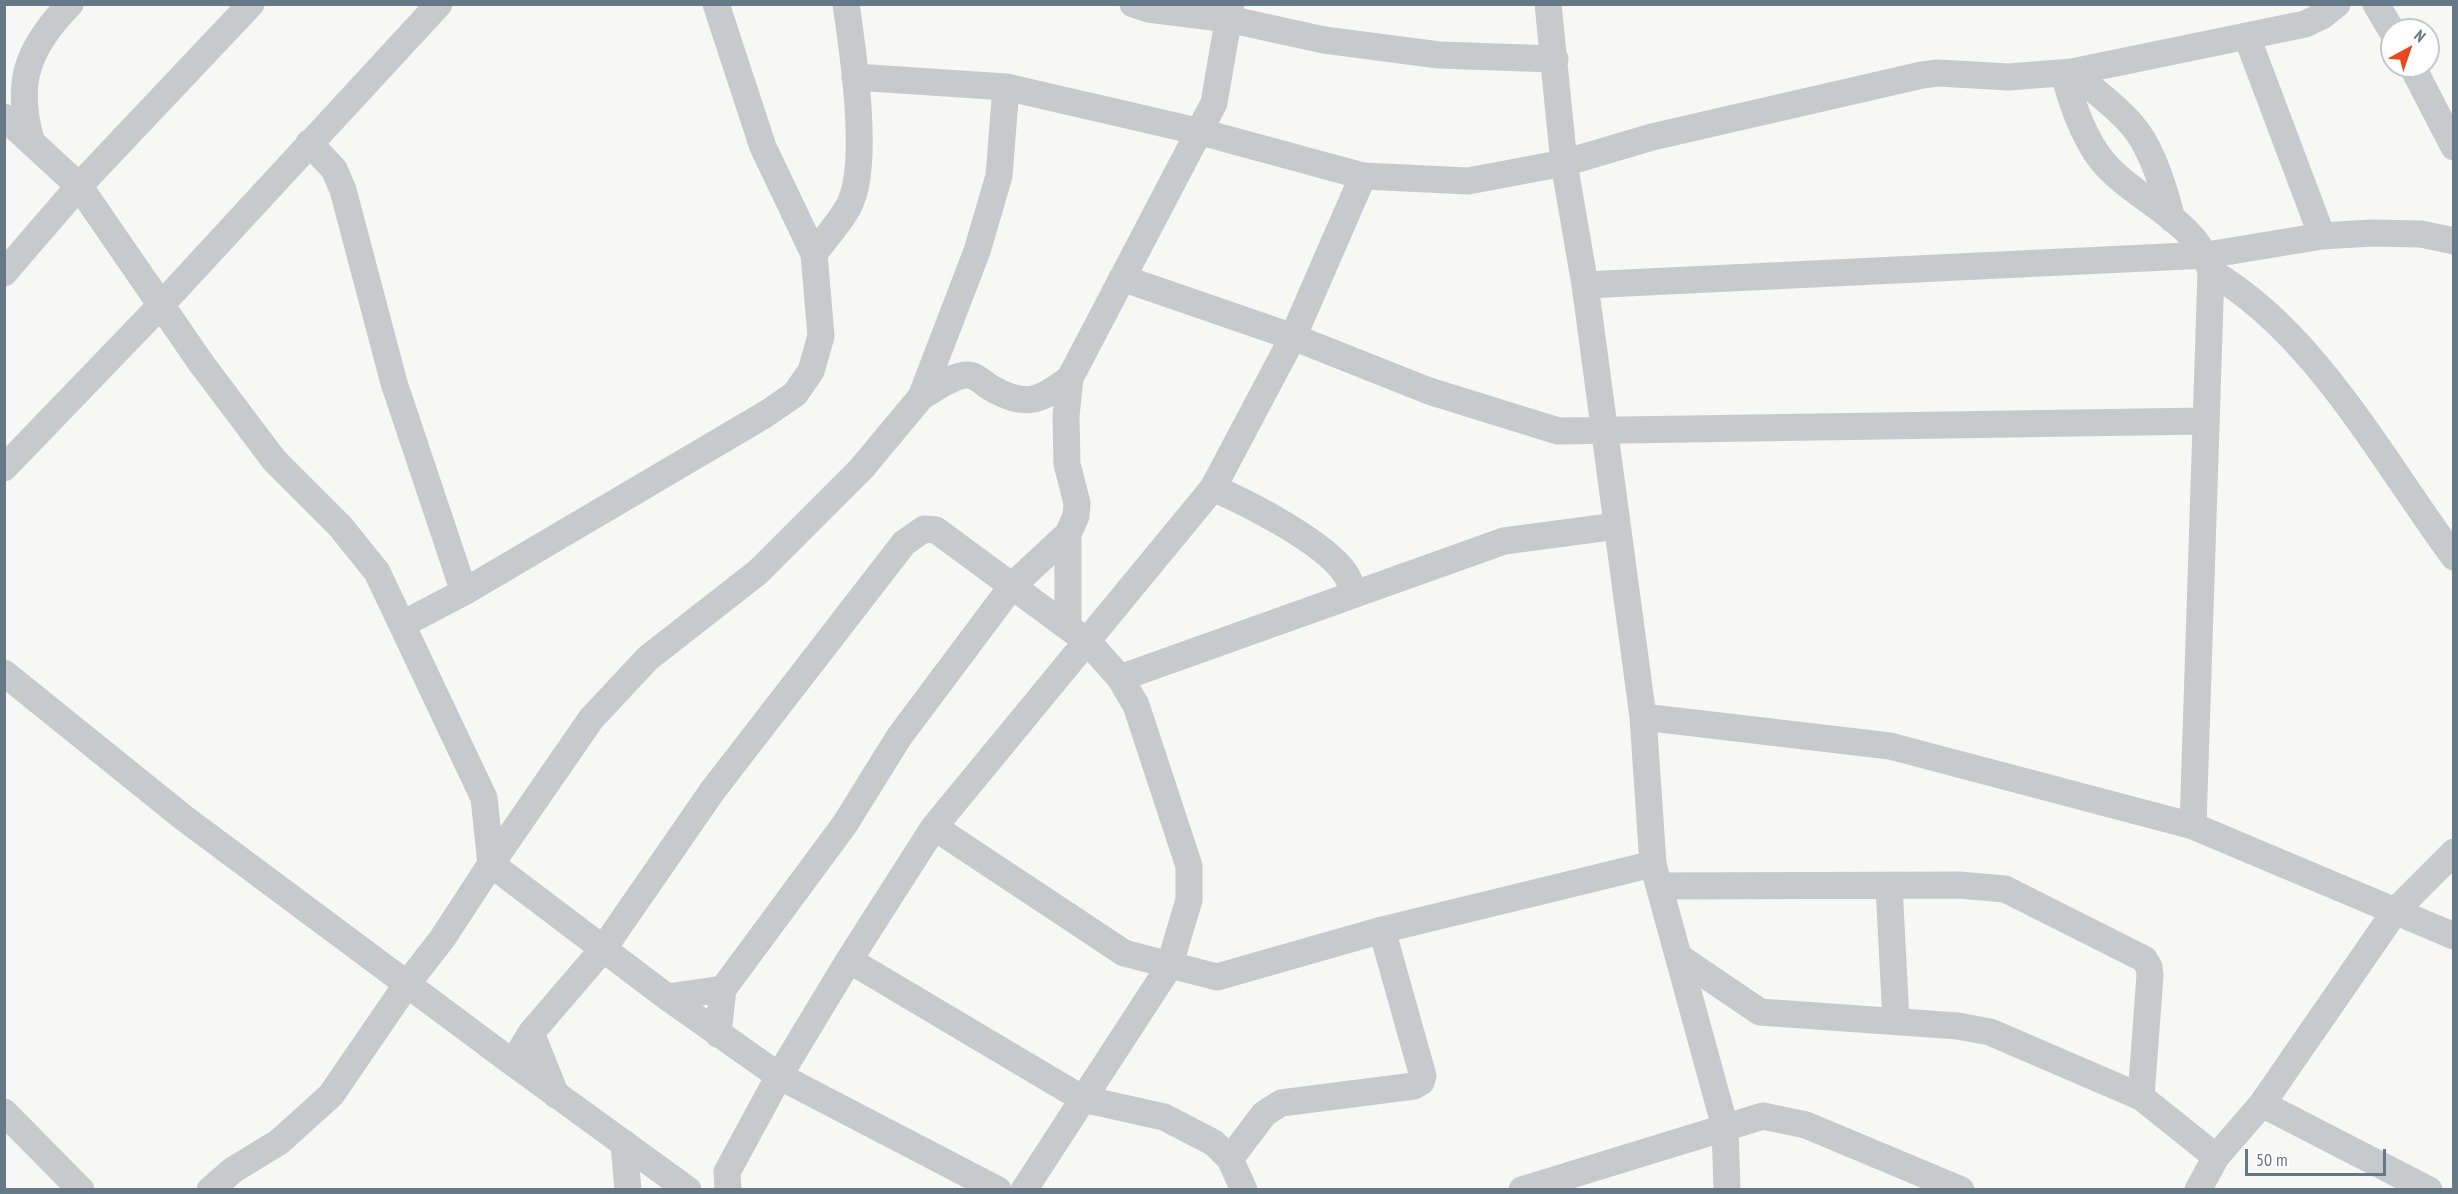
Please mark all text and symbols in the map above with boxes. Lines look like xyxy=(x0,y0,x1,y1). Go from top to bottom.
north arrow xyxy=(2380,18,2440,78)
text: N xyxy=(2411,25,2430,46)
scale bar xyxy=(2248,1137,2389,1175)
text: 50 m xyxy=(2256,1148,2288,1171)

